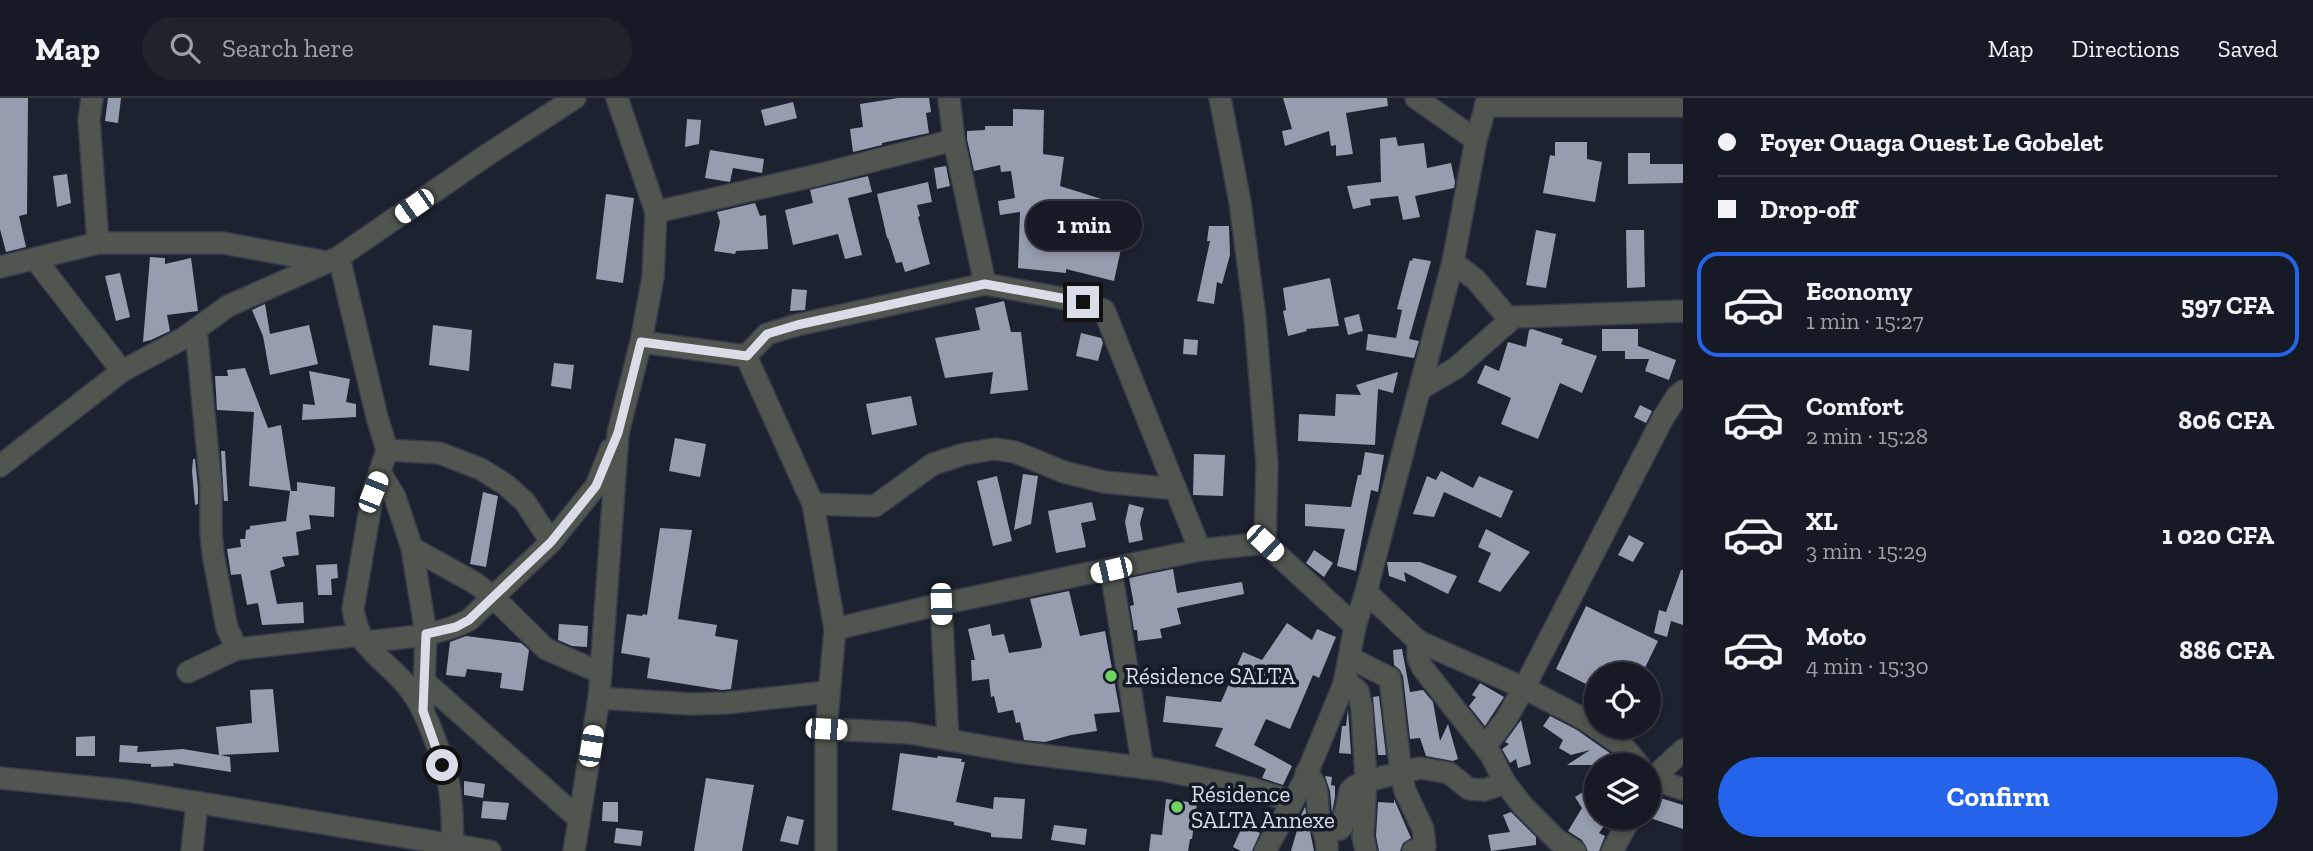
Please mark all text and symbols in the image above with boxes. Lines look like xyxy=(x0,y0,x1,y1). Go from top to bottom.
search box xyxy=(142,17,632,80)
text: Map xyxy=(35,29,100,68)
icon: search xyxy=(166,29,204,67)
text: Search here xyxy=(222,32,354,64)
text: Map xyxy=(1988,34,2034,63)
text: Directions xyxy=(2072,34,2180,63)
text: Saved xyxy=(2218,34,2278,63)
text: Foyer Ouaga Ouest Le Gobelet xyxy=(1760,126,2103,158)
car xyxy=(391,185,438,227)
text: Drop-off xyxy=(1760,193,1857,225)
callout: 1 min xyxy=(1025,200,1141,250)
text: 1 min xyxy=(1057,211,1111,239)
icon: car xyxy=(1722,273,1785,336)
text: Economy xyxy=(1806,275,1912,307)
route end xyxy=(1067,286,1099,318)
text: 597 CFA xyxy=(2181,289,2274,321)
text: 1 min · 15:27 xyxy=(1806,307,1923,335)
icon: car xyxy=(1722,388,1785,451)
text: Comfort xyxy=(1806,390,1903,422)
text: 806 CFA xyxy=(2178,404,2274,436)
text: 2 min · 15:28 xyxy=(1806,422,1928,450)
car xyxy=(356,469,391,515)
icon: car xyxy=(1722,503,1785,566)
text: XL xyxy=(1806,505,1838,537)
text: 1 020 CFA xyxy=(2162,519,2274,551)
car xyxy=(1243,521,1288,565)
text: 3 min · 15:29 xyxy=(1806,537,1927,565)
car xyxy=(1089,555,1134,585)
car xyxy=(930,583,953,625)
icon: car xyxy=(1722,618,1785,681)
text: Moto xyxy=(1806,620,1866,652)
text: 886 CFA xyxy=(2179,634,2274,666)
text: 4 min · 15:30 xyxy=(1806,652,1929,680)
place label: Résidence SALTA xyxy=(1125,662,1296,690)
map controls xyxy=(1584,662,1661,830)
button: locate xyxy=(1584,662,1661,739)
marker: Résidence SALTA xyxy=(1103,668,1119,684)
car xyxy=(805,717,848,741)
car xyxy=(578,724,605,768)
route start xyxy=(426,749,458,781)
button: layers xyxy=(1584,753,1661,830)
button: Confirm xyxy=(1718,757,2278,837)
place label: Résidence SALTA Annexe xyxy=(1191,780,1335,834)
marker: Résidence SALTA Annexe xyxy=(1169,799,1185,815)

